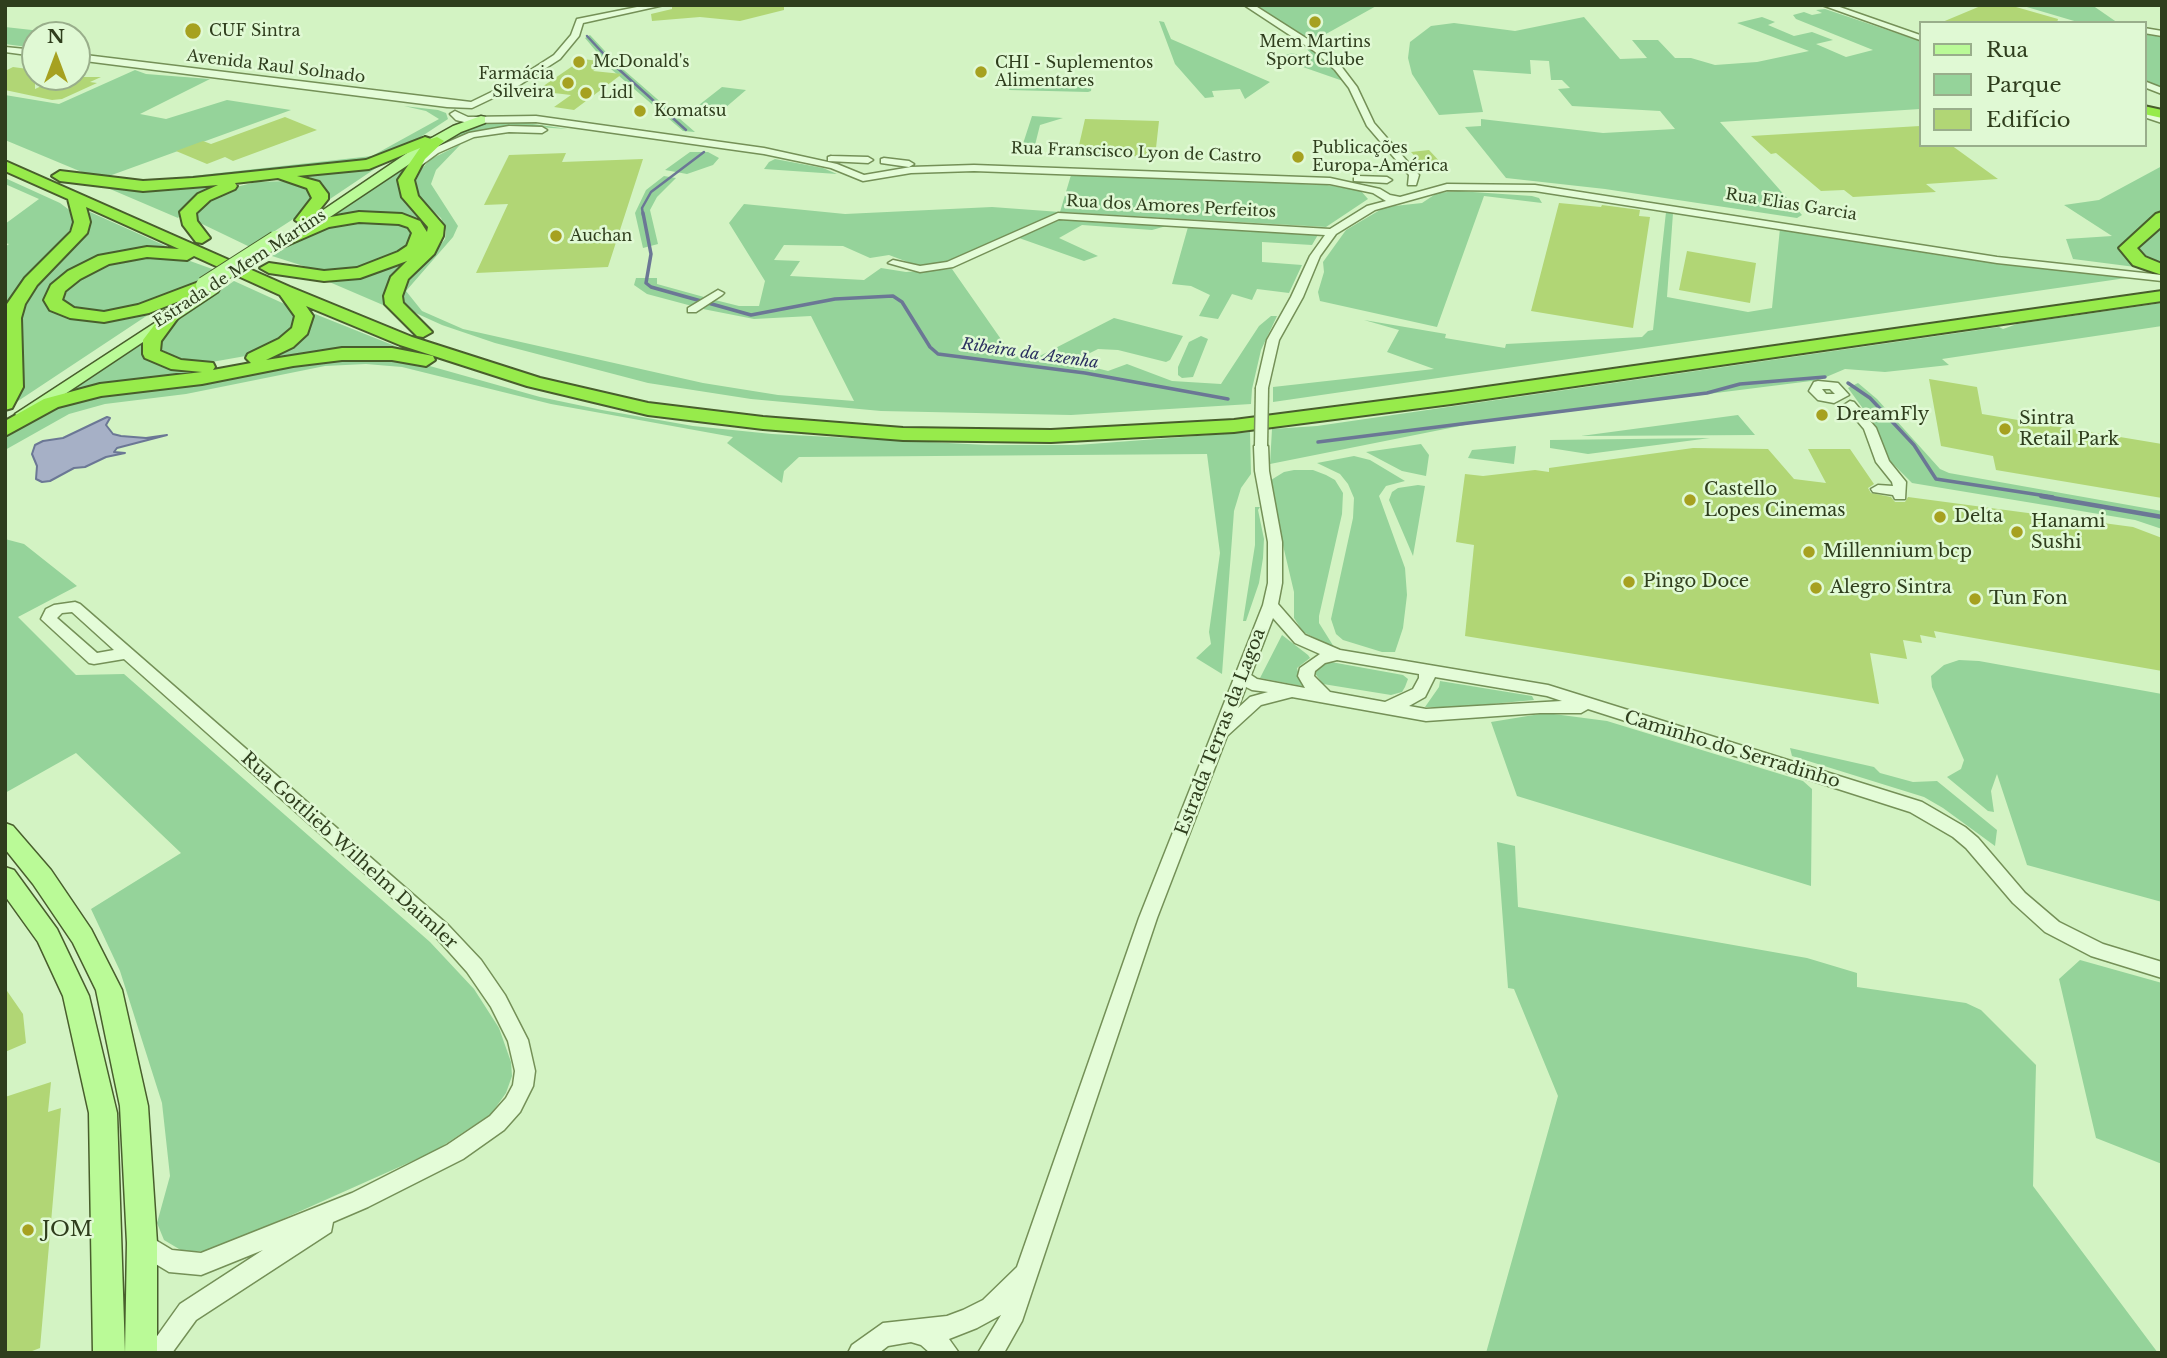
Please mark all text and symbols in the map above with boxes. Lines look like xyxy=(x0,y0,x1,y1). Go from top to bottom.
marker: Mem Martins Sport Clube xyxy=(1307,14,1323,30)
north arrow xyxy=(21,21,91,91)
marker: CUF Sintra xyxy=(183,21,203,41)
place label: CUF Sintra xyxy=(209,21,300,41)
legend xyxy=(1918,21,2146,147)
text: N xyxy=(47,25,65,48)
place label: Mem Martins Sport Clube xyxy=(1259,32,1371,70)
text: Rua xyxy=(1986,37,2028,63)
street label: Avenida Raul Solnado xyxy=(186,47,366,87)
place label: McDonald's xyxy=(593,52,690,72)
place label: CHI - Suplementos Alimentares xyxy=(995,53,1153,91)
marker: McDonald's xyxy=(571,54,587,70)
place label: Farmácia Silveira xyxy=(478,64,554,102)
marker: CHI - Suplementos Alimentares xyxy=(973,64,989,80)
text: Parque xyxy=(1986,72,2061,98)
marker: Farmácia Silveira xyxy=(560,75,576,91)
place label: Lidl xyxy=(600,83,633,103)
marker: Lidl xyxy=(578,85,594,101)
place label: Komatsu xyxy=(654,101,727,121)
marker: Komatsu xyxy=(632,103,648,119)
text: Edifício xyxy=(1986,107,2071,133)
place label: Publicações Europa-América xyxy=(1312,138,1448,176)
street label: Rua Franscisco Lyon de Castro xyxy=(1010,139,1262,167)
marker: Publicações Europa-América xyxy=(1290,149,1306,165)
street label: Rua Elias Garcia xyxy=(1724,185,1858,225)
street label: Rua dos Amores Perfeitos xyxy=(1065,192,1277,222)
street label: Estrada de Mem Martins xyxy=(150,206,330,332)
place label: Auchan xyxy=(570,226,632,246)
marker: Auchan xyxy=(548,228,564,244)
water label: Ribeira da Azenha xyxy=(960,335,1100,373)
place label: DreamFly xyxy=(1836,404,1929,426)
marker: DreamFly xyxy=(1814,407,1830,423)
place label: Sintra Retail Park xyxy=(2019,408,2119,450)
marker: Sintra Retail Park xyxy=(1997,421,2013,437)
place label: Castello Lopes Cinemas xyxy=(1704,479,1845,522)
marker: Castello Lopes Cinemas xyxy=(1682,492,1698,508)
place label: Delta xyxy=(1954,506,2003,528)
marker: Delta xyxy=(1932,509,1948,525)
place label: Hanami Sushi xyxy=(2031,511,2105,554)
marker: Hanami Sushi xyxy=(2009,524,2025,540)
place label: Millennium bcp xyxy=(1823,541,1972,563)
marker: Millennium bcp xyxy=(1801,544,1817,560)
place label: Pingo Doce xyxy=(1643,571,1749,593)
marker: Pingo Doce xyxy=(1621,574,1637,590)
place label: Alegro Sintra xyxy=(1830,577,1952,599)
marker: Alegro Sintra xyxy=(1808,580,1824,596)
place label: Tun Fon xyxy=(1989,588,2068,610)
marker: Tun Fon xyxy=(1967,591,1983,607)
street label: Estrada Terras da Lagoa xyxy=(1171,625,1271,839)
street label: Caminho do Serradinho xyxy=(1621,707,1843,793)
street label: Rua Gottlieb Wilhelm Daimler xyxy=(236,748,462,954)
place label: JOM xyxy=(42,1217,93,1243)
marker: JOM xyxy=(20,1222,36,1238)

